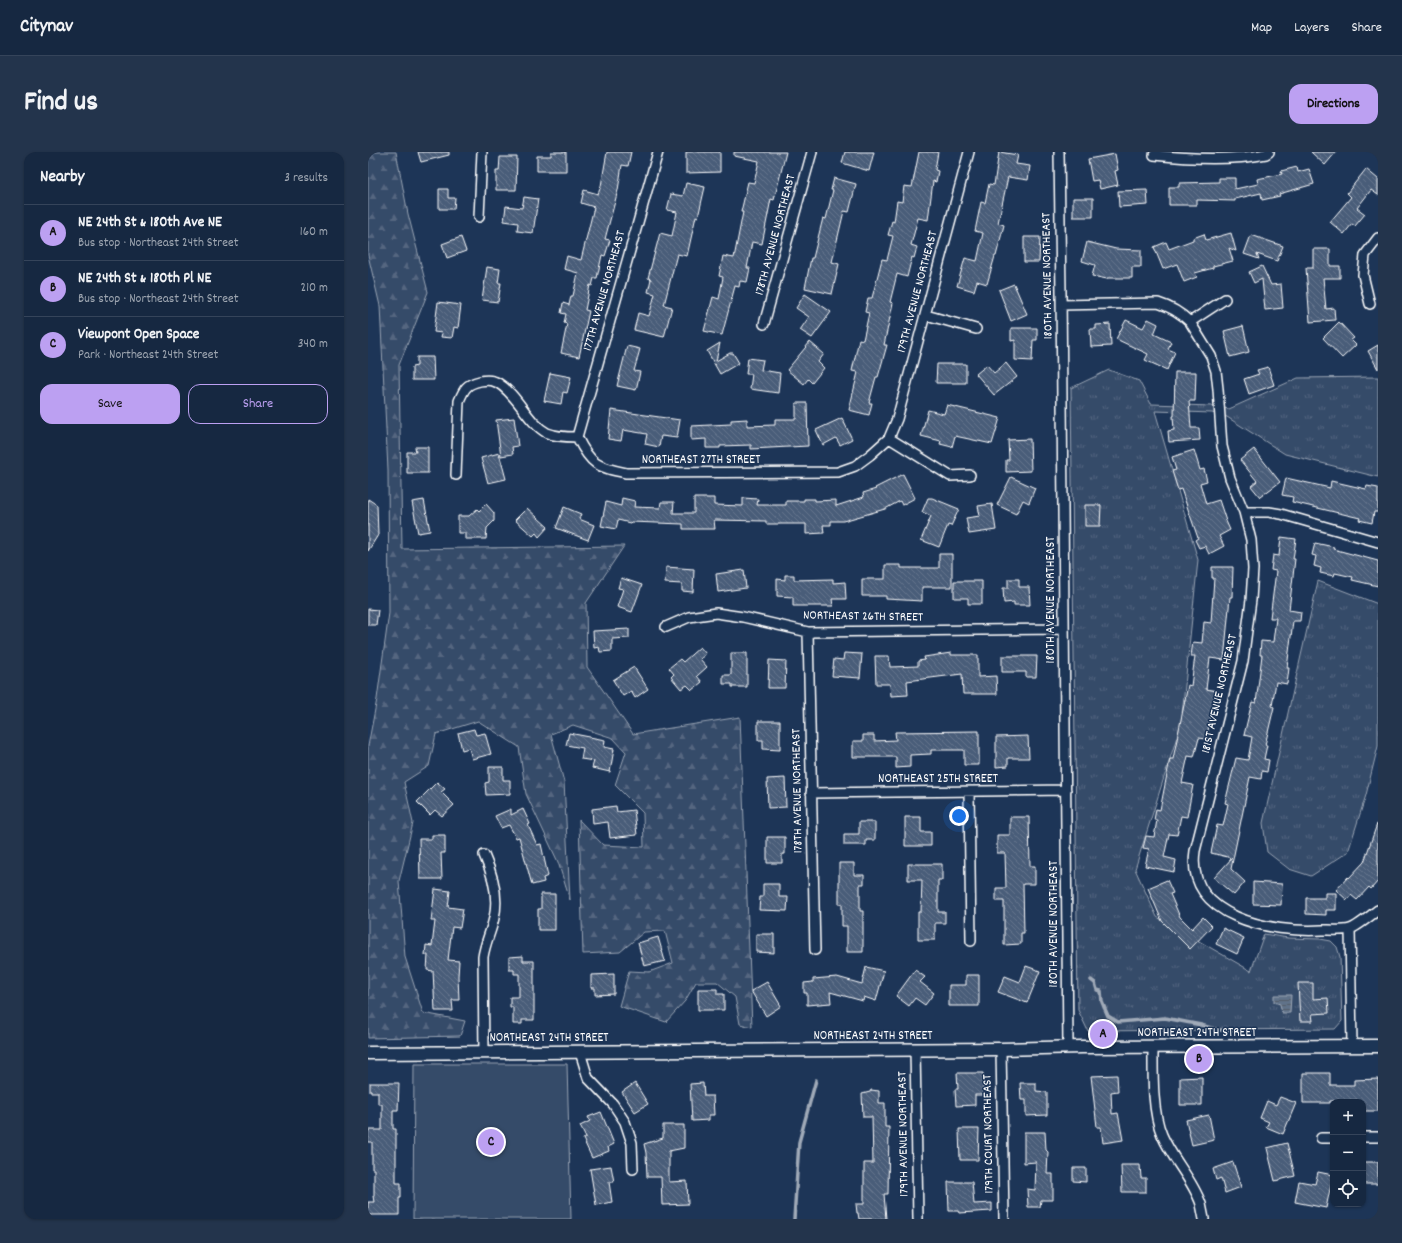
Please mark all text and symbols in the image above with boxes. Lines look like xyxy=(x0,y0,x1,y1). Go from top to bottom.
text: Citynav xyxy=(20,14,73,41)
text: Map xyxy=(1251,18,1272,38)
text: Layers xyxy=(1294,18,1329,38)
text: Share xyxy=(1351,18,1382,38)
text: Find us xyxy=(24,84,98,124)
button: Directions xyxy=(1289,84,1378,124)
text: Nearby xyxy=(40,166,84,190)
text: 3 results xyxy=(284,169,328,188)
street label: 178TH AVENUE NORTHEAST xyxy=(751,172,801,298)
text: NE 24th St & 180th Ave NE xyxy=(78,212,222,234)
street label: 180TH AVENUE NORTHEAST xyxy=(1037,212,1059,340)
text: A xyxy=(49,223,57,242)
text: 160 m xyxy=(300,223,328,242)
street label: 177TH AVENUE NORTHEAST xyxy=(579,229,631,353)
street label: 179TH AVENUE NORTHEAST xyxy=(893,229,943,355)
text: Bus stop · Northeast 24th Street xyxy=(78,234,238,253)
text: NE 24th St & 180th Pl NE xyxy=(78,268,211,290)
text: B xyxy=(50,279,56,298)
text: 210 m xyxy=(300,279,328,298)
text: Bus stop · Northeast 24th Street xyxy=(78,290,238,309)
text: Viewpont Open Space xyxy=(78,324,199,346)
text: C xyxy=(50,335,56,354)
text: 340 m xyxy=(298,335,328,354)
text: Park · Northeast 24th Street xyxy=(78,346,218,365)
button: Save xyxy=(40,384,180,424)
button: Share xyxy=(188,384,328,424)
street label: NORTHEAST 27TH STREET xyxy=(642,451,760,470)
street label: 180TH AVENUE NORTHEAST xyxy=(1042,537,1061,663)
street label: NORTHEAST 26TH STREET xyxy=(803,606,923,628)
street label: 181ST AVENUE NORTHEAST xyxy=(1197,633,1243,755)
street label: 178TH AVENUE NORTHEAST xyxy=(787,728,809,854)
street label: NORTHEAST 25TH STREET xyxy=(878,770,998,789)
your location xyxy=(949,806,969,826)
street label: 180TH AVENUE NORTHEAST xyxy=(1045,861,1064,987)
pin: A xyxy=(1090,1019,1116,1049)
street label: NORTHEAST 24TH STREET xyxy=(1137,1024,1257,1043)
street label: NORTHEAST 24TH STREET xyxy=(813,1027,933,1046)
street label: NORTHEAST 24TH STREET xyxy=(489,1029,609,1048)
pin: B xyxy=(1186,1044,1212,1074)
street label: 179TH AVENUE NORTHEAST xyxy=(893,1071,915,1197)
street label: 179TH COURT NORTHEAST xyxy=(978,1074,1000,1194)
map controls xyxy=(1330,1099,1366,1207)
button: + xyxy=(1330,1099,1366,1135)
pin: C xyxy=(478,1127,504,1157)
button: − xyxy=(1330,1135,1366,1171)
button: locate xyxy=(1330,1171,1366,1207)

